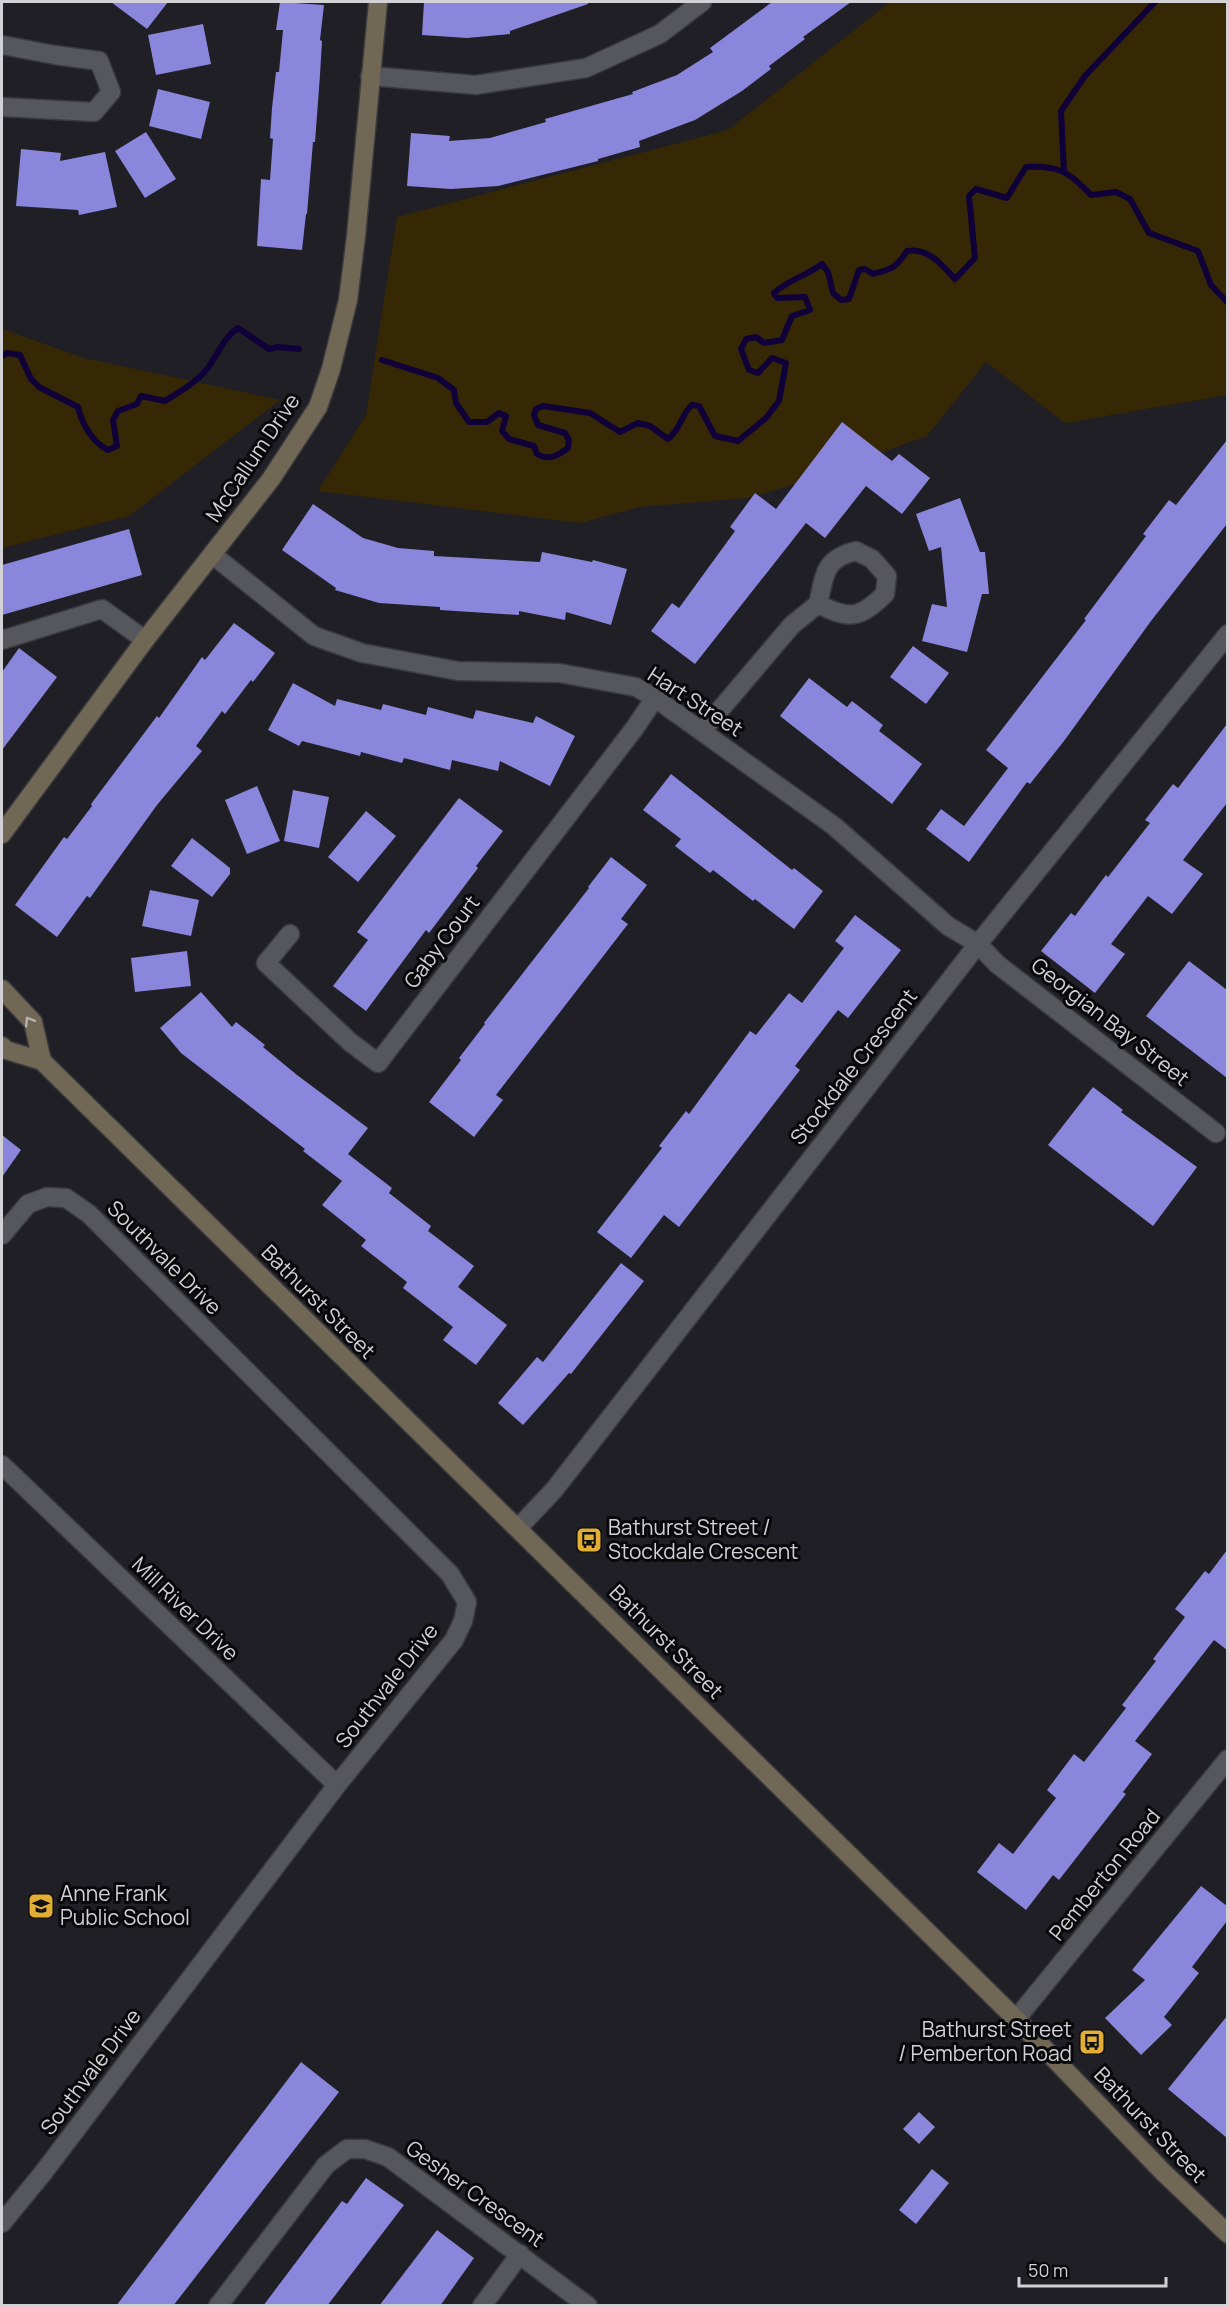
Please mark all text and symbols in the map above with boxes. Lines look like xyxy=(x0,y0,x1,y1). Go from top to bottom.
street label: McCallum Drive xyxy=(199,388,306,527)
street label: Hart Street xyxy=(643,660,748,742)
street label: Gaby Court xyxy=(397,889,485,994)
street label: Georgian Bay Street xyxy=(1026,951,1195,1092)
street label: Stockdale Crescent xyxy=(784,983,923,1150)
one-way arrow xyxy=(25,1017,36,1027)
street label: Southvale Drive xyxy=(101,1194,228,1321)
street label: Bathurst Street xyxy=(256,1238,382,1364)
place label: Bathurst Street / Stockdale Crescent xyxy=(608,1513,799,1565)
bus stop icon: Bathurst Street / Stockdale Crescent xyxy=(574,1525,604,1555)
street label: Mill River Drive xyxy=(126,1550,245,1666)
street label: Bathurst Street xyxy=(604,1578,730,1704)
street label: Southvale Drive xyxy=(329,1617,444,1753)
street label: Pemberton Road xyxy=(1043,1803,1166,1946)
place label: Anne Frank Public School xyxy=(60,1879,190,1931)
school or university icon: Anne Frank Public School xyxy=(26,1891,56,1921)
street label: Southvale Drive xyxy=(34,2003,147,2140)
place label: Bathurst Street / Pemberton Road xyxy=(898,2015,1072,2067)
bus stop icon: Bathurst Street / Pemberton Road xyxy=(1077,2027,1107,2057)
street label: Bathurst Street xyxy=(1088,2061,1213,2188)
street label: Gesher Crescent xyxy=(401,2134,550,2253)
scale bar xyxy=(1019,2250,1166,2288)
text: 50 m xyxy=(1028,2258,1068,2282)

